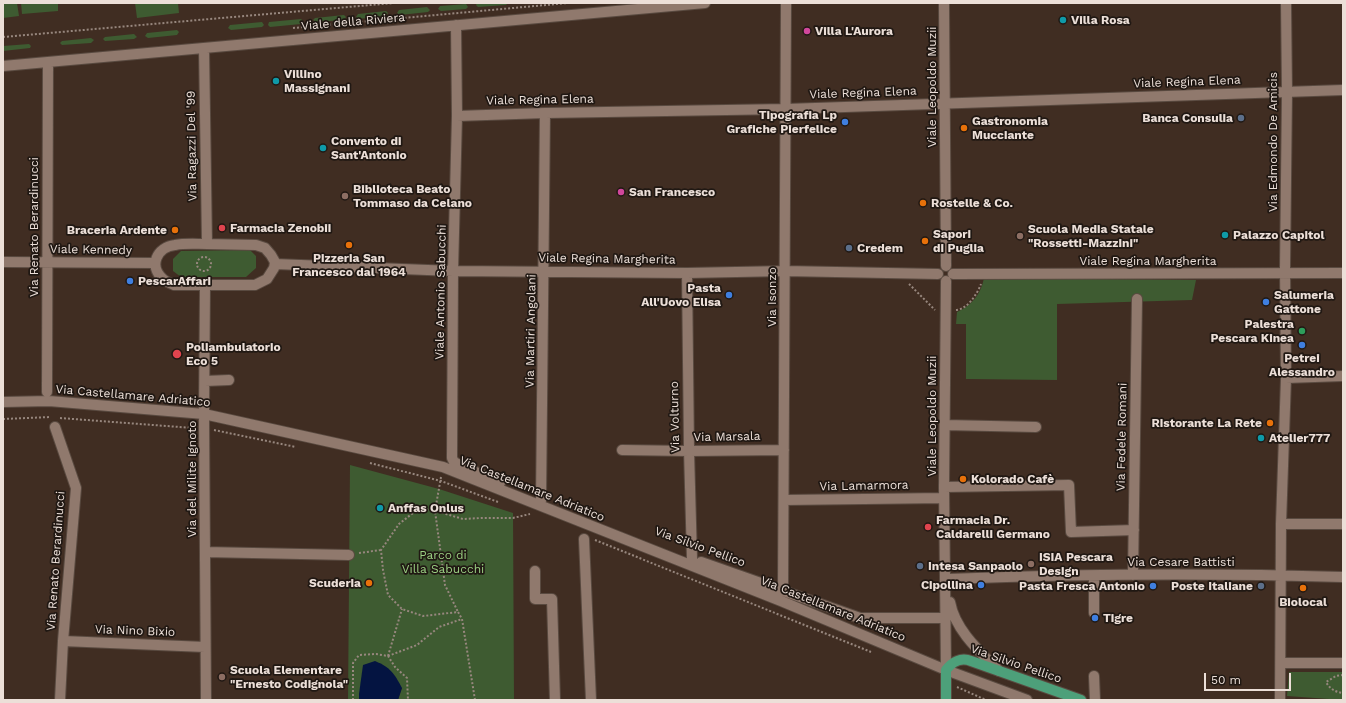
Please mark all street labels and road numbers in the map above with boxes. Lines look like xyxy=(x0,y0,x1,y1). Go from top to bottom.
street label: Viale della Riviera xyxy=(301,10,405,34)
street label: Viale Leopoldo Muzii xyxy=(925,26,939,148)
street label: Via Edmondo De Amicis xyxy=(1266,72,1280,212)
street label: Viale Regina Elena xyxy=(1133,73,1241,91)
street label: Viale Regina Elena xyxy=(809,84,917,102)
street label: Via Ragazzi Del '99 xyxy=(184,90,200,202)
street label: Viale Regina Elena xyxy=(486,92,594,108)
street label: Via Renato Berardinucci xyxy=(27,157,41,297)
street label: Viale Antonio Sabucchi xyxy=(433,224,449,360)
street label: Viale Kennedy xyxy=(50,242,132,258)
street label: Viale Regina Margherita xyxy=(538,251,676,267)
street label: Viale Regina Margherita xyxy=(1079,254,1217,268)
street label: Via Isonzo xyxy=(765,267,779,327)
street label: Via Martiri Angolani xyxy=(523,274,539,388)
street label: Viale Leopoldo Muzii xyxy=(925,355,939,477)
street label: Via Volturno xyxy=(667,381,683,453)
street label: Via Castellamare Adriatico xyxy=(55,382,211,410)
street label: Via Fedele Romani xyxy=(1114,383,1130,491)
street label: Via del Milite Ignoto xyxy=(185,421,199,537)
street label: Via Marsala xyxy=(693,429,761,445)
street label: Via Castellamare Adriatico xyxy=(457,453,607,525)
street label: Via Lamarmora xyxy=(819,478,909,494)
street label: Via Renato Berardinucci xyxy=(44,491,68,631)
street label: Via Silvio Pellico xyxy=(653,524,747,570)
street label: Via Cesare Battisti xyxy=(1127,555,1235,569)
street label: Via Castellamare Adriatico xyxy=(758,573,908,645)
street label: Via Nino Bixio xyxy=(95,622,175,640)
street label: Via Silvio Pellico xyxy=(969,642,1063,686)

